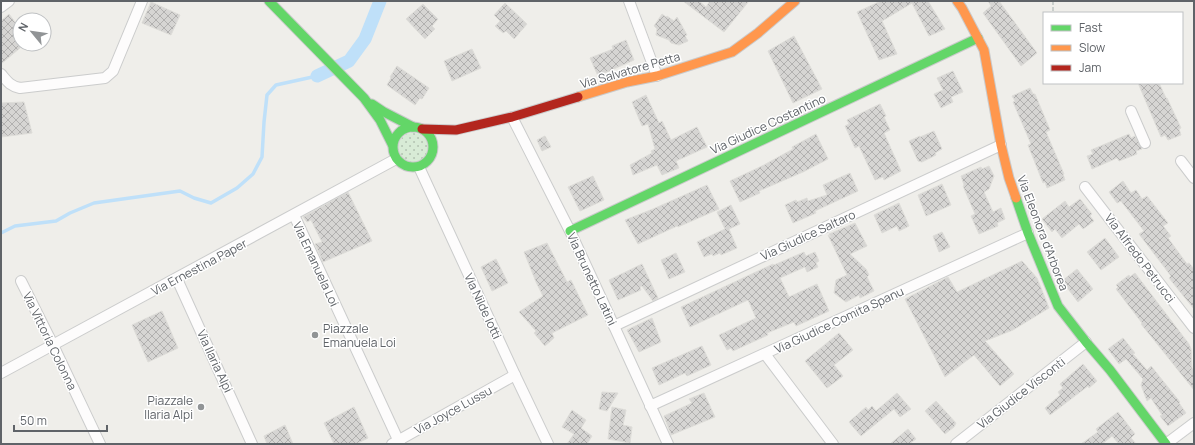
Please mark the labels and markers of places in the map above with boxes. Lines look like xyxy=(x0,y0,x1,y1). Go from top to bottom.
place label: Piazzale Emanuela Loi xyxy=(323,320,396,351)
marker: Piazzale Emanuela Loi xyxy=(310,330,320,340)
place label: Piazzale Ilaria Alpi xyxy=(144,392,193,423)
marker: Piazzale Ilaria Alpi xyxy=(196,402,206,412)

